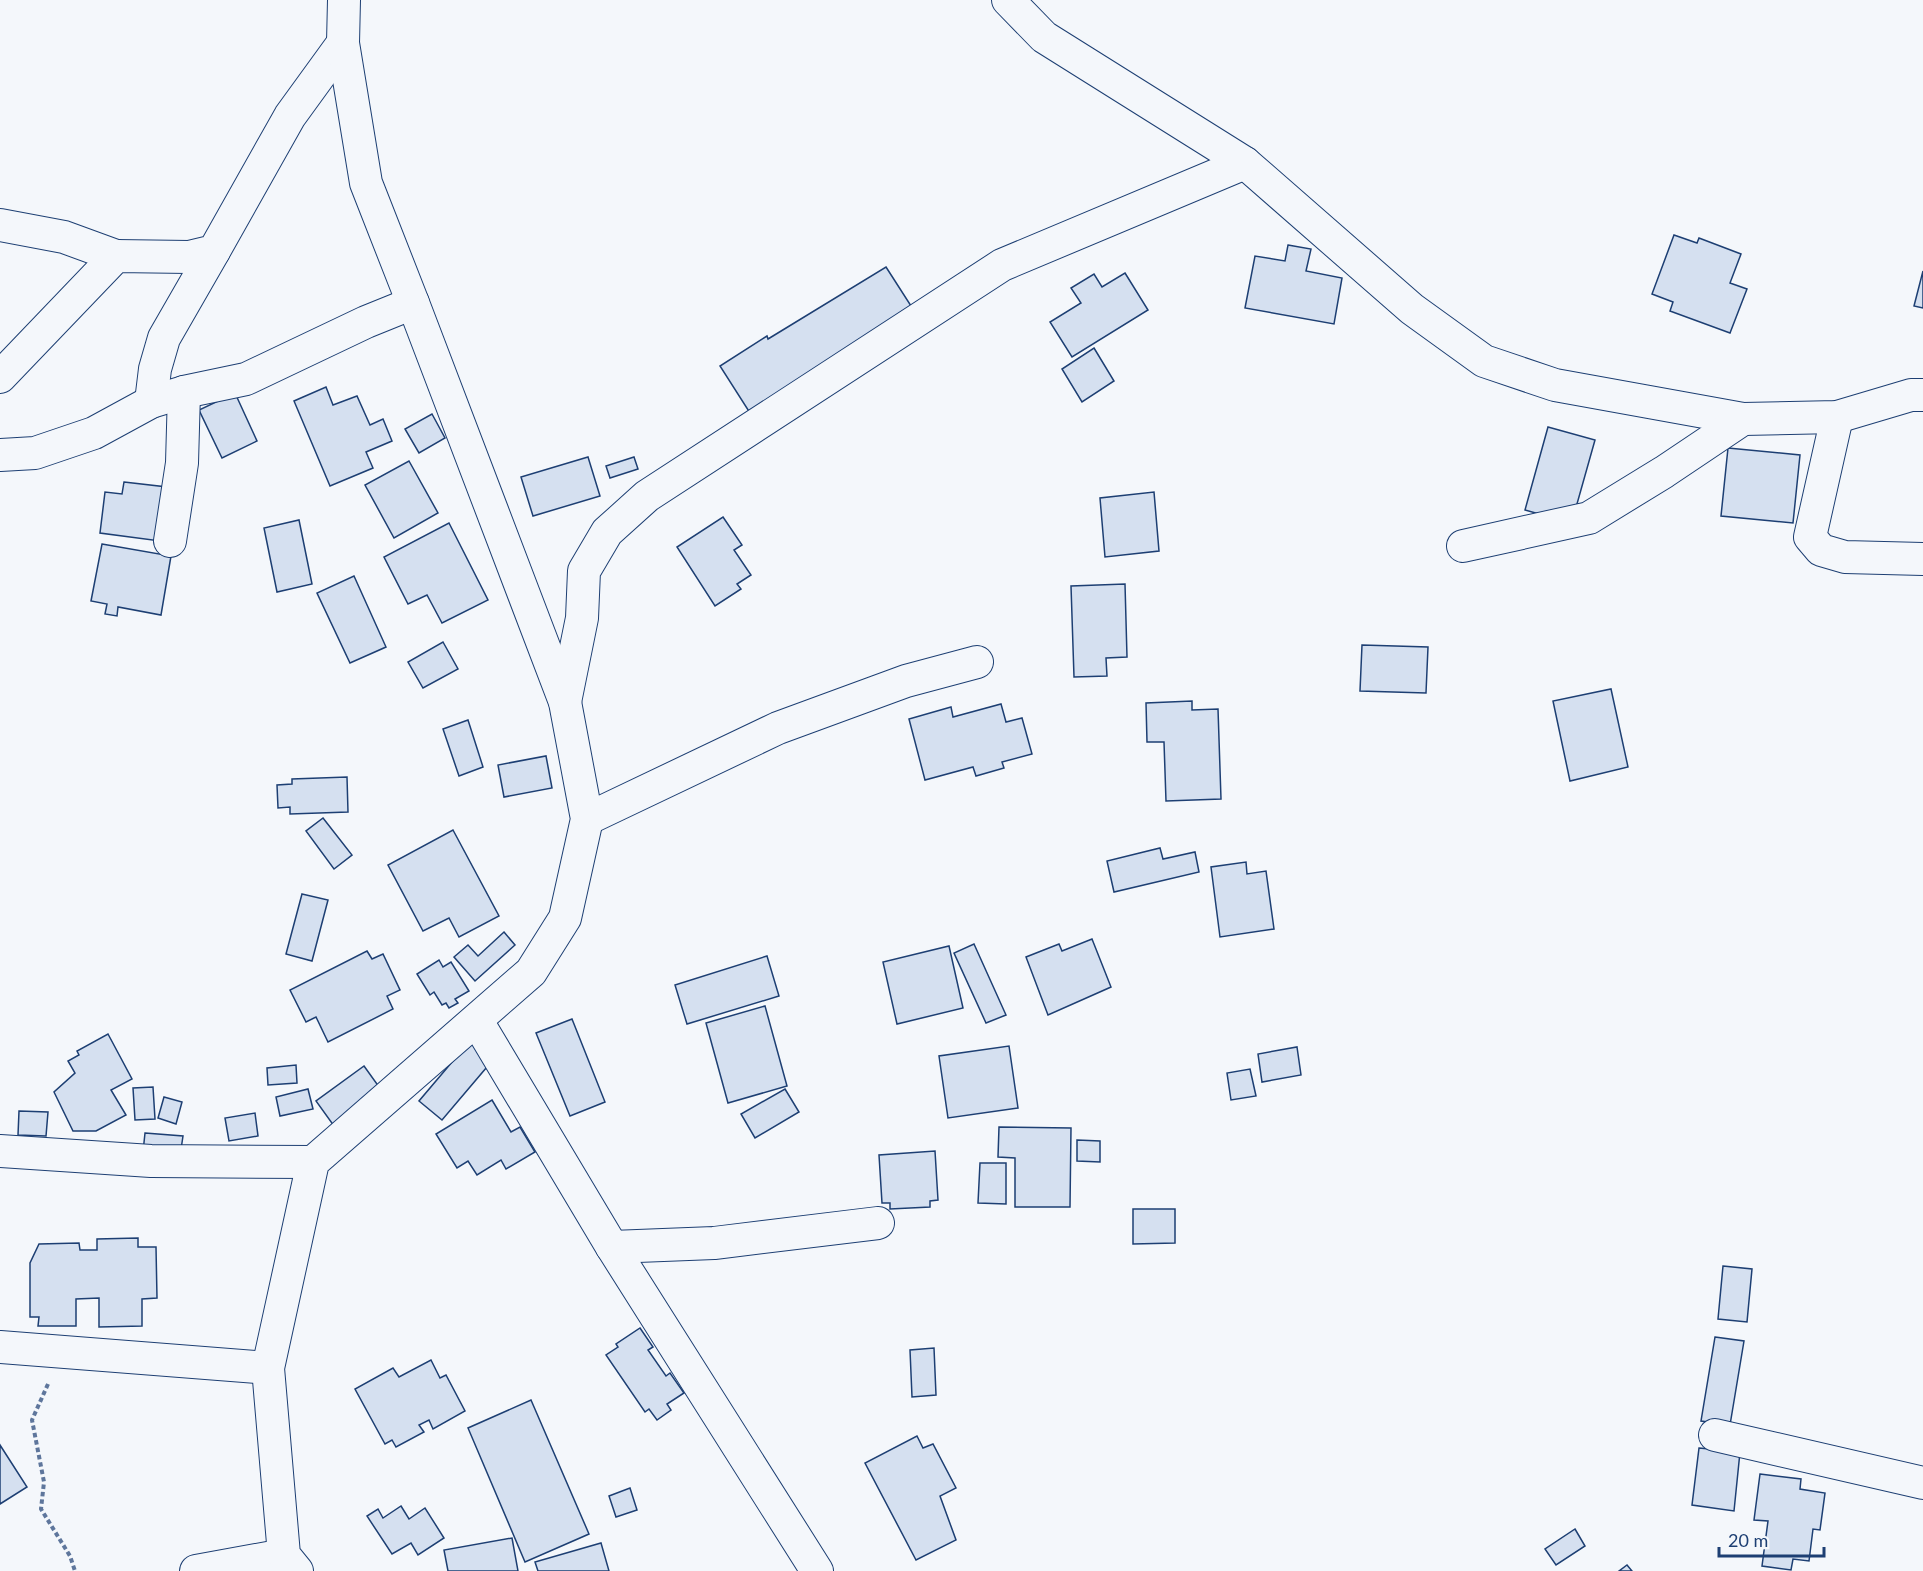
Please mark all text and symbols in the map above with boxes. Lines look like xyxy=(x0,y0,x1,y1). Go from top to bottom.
scale bar xyxy=(1719,1520,1824,1558)
text: 20 m xyxy=(1728,1529,1768,1551)

